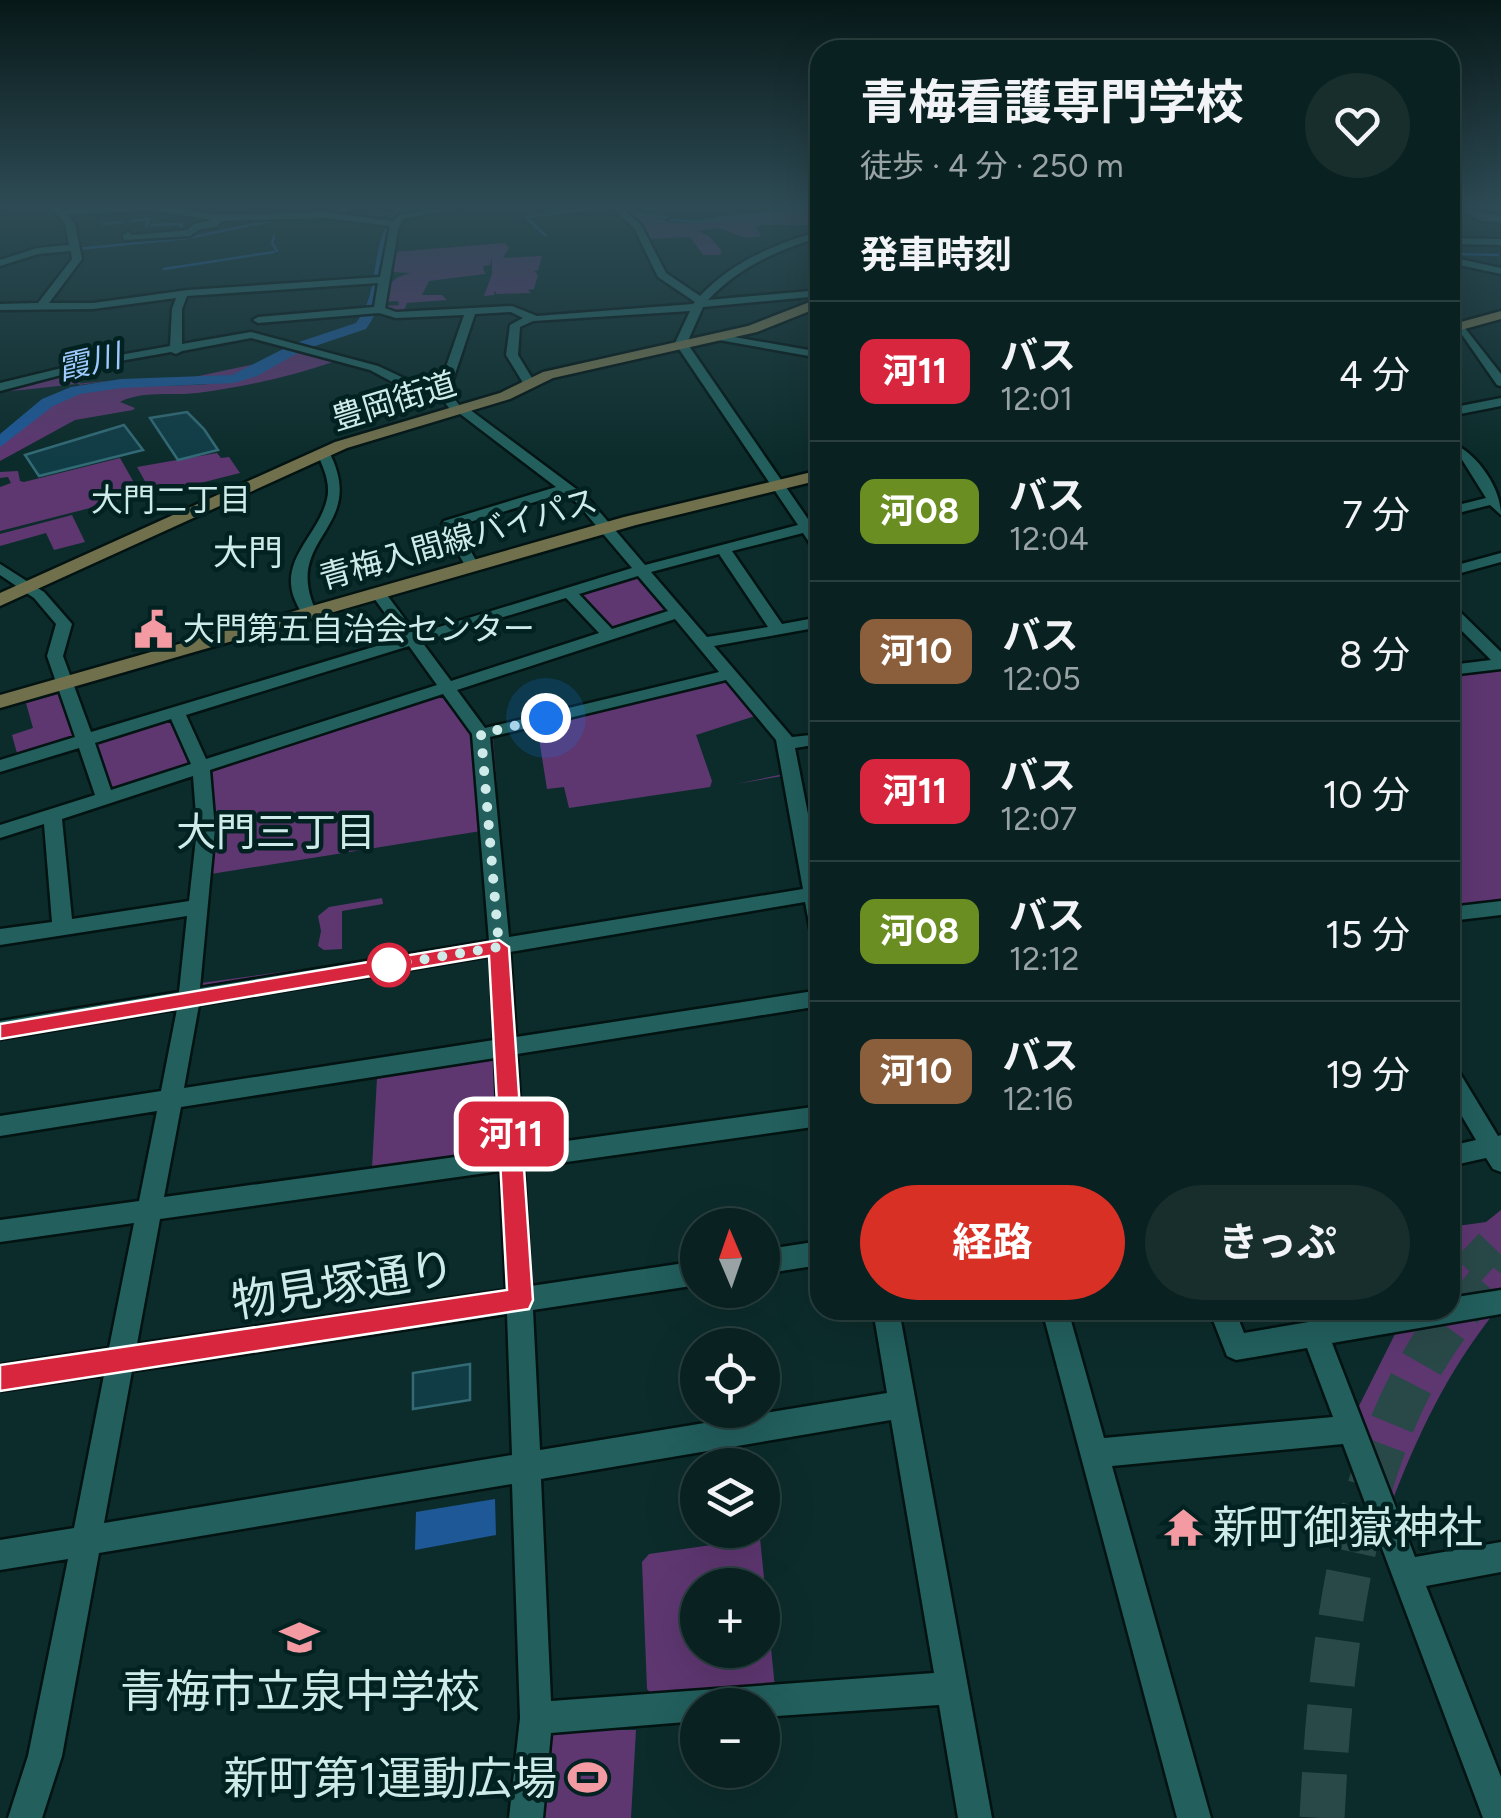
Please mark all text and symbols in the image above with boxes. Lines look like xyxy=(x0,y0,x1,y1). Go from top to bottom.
text: 青梅看護専門学校 xyxy=(860,73,1244,131)
button: heart xyxy=(1305,73,1410,178)
text: 徒歩 · 4 分 · 250 m xyxy=(860,147,1124,185)
text: 発車時刻 xyxy=(860,232,1012,278)
text: バス xyxy=(1000,333,1076,379)
water label: 霞川 xyxy=(54,336,127,388)
text: 河11 xyxy=(883,350,947,392)
text: 4 分 xyxy=(1339,352,1410,398)
street label: 豊岡街道 xyxy=(327,364,461,438)
text: 12:01 xyxy=(1000,380,1073,418)
text: バス xyxy=(1009,473,1085,519)
district label: 大門二丁目 xyxy=(91,481,251,519)
street label: 青梅入間線バイパス xyxy=(315,481,601,597)
text: 河08 xyxy=(880,490,959,532)
text: 7 分 xyxy=(1342,492,1410,538)
text: 12:04 xyxy=(1009,520,1089,558)
district label: 大門 xyxy=(213,532,283,574)
public building icon: 大門第五自治会センター xyxy=(132,608,174,650)
place label: 大門第五自治会センター xyxy=(183,610,535,648)
text: バス xyxy=(1002,613,1078,659)
text: 河10 xyxy=(880,630,952,672)
text: 8 分 xyxy=(1339,632,1410,678)
text: 12:05 xyxy=(1002,660,1081,698)
your location xyxy=(521,693,571,743)
text: バス xyxy=(1000,753,1076,799)
text: 河11 xyxy=(883,770,947,812)
text: 10 分 xyxy=(1323,772,1410,818)
text: 12:07 xyxy=(1000,800,1077,838)
district label: 大門三丁目 xyxy=(176,808,376,856)
text: バス xyxy=(1009,893,1085,939)
text: 河08 xyxy=(880,910,959,952)
text: 15 分 xyxy=(1325,912,1410,958)
text: 12:12 xyxy=(1009,940,1079,978)
unlabelled marker xyxy=(368,944,410,986)
text: バス xyxy=(1002,1033,1078,1079)
text: 河10 xyxy=(880,1050,952,1092)
text: 19 分 xyxy=(1325,1052,1410,1098)
text: 12:16 xyxy=(1002,1080,1073,1118)
line badge: 河11 xyxy=(454,1102,568,1166)
text: 河11 xyxy=(479,1113,543,1155)
button: 経路 xyxy=(860,1185,1125,1300)
button: きっぷ xyxy=(1145,1185,1410,1300)
north arrow xyxy=(680,1208,780,1308)
map controls xyxy=(680,1208,780,1788)
street label: 物見塚通り xyxy=(228,1240,458,1328)
button: locate xyxy=(680,1328,780,1428)
button: layers xyxy=(680,1448,780,1548)
place label: 新町御嶽神社 xyxy=(1213,1500,1483,1554)
temple icon: 新町御嶽神社 xyxy=(1162,1506,1204,1548)
button: + xyxy=(680,1568,780,1668)
school or university icon: 青梅市立泉中学校 xyxy=(279,1617,321,1659)
place label: 青梅市立泉中学校 xyxy=(120,1664,480,1718)
button: − xyxy=(680,1688,780,1788)
place label: 新町第1運動広場 xyxy=(223,1751,557,1805)
sports icon: 新町第1運動広場 xyxy=(566,1757,608,1799)

